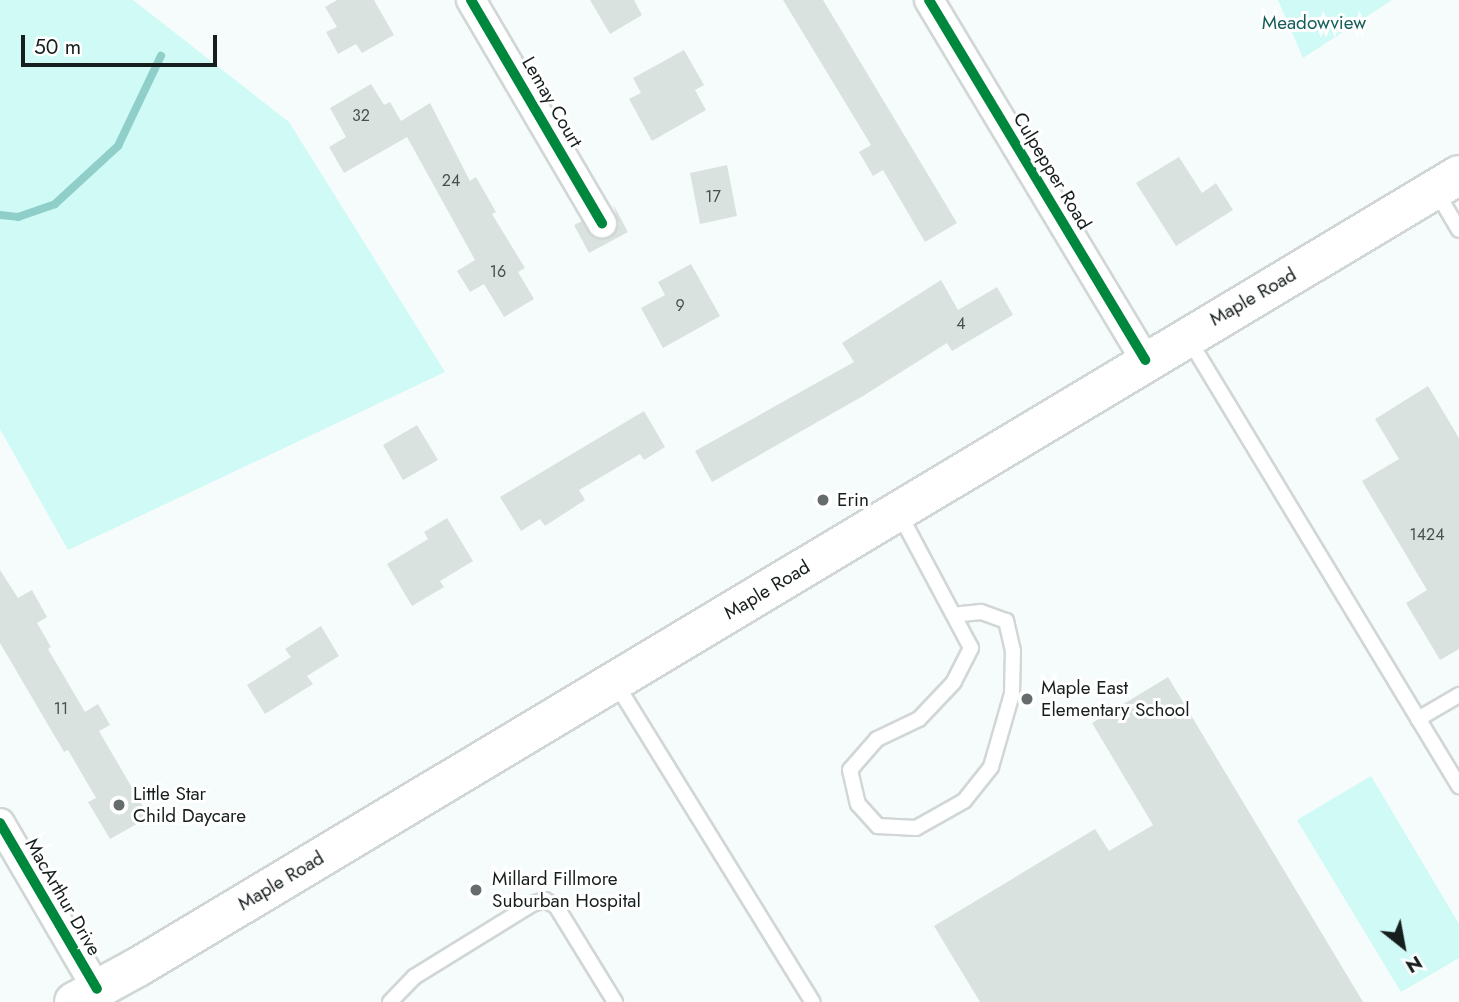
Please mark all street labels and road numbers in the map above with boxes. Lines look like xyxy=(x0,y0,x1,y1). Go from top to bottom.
street label: Lemay Court xyxy=(517,53,587,151)
street label: Culpepper Road xyxy=(1008,108,1096,234)
street label: Maple Road xyxy=(1206,263,1300,331)
street label: Maple Road xyxy=(720,555,814,625)
street label: MacArthur Drive xyxy=(20,834,106,960)
street label: Maple Road xyxy=(234,846,328,916)

